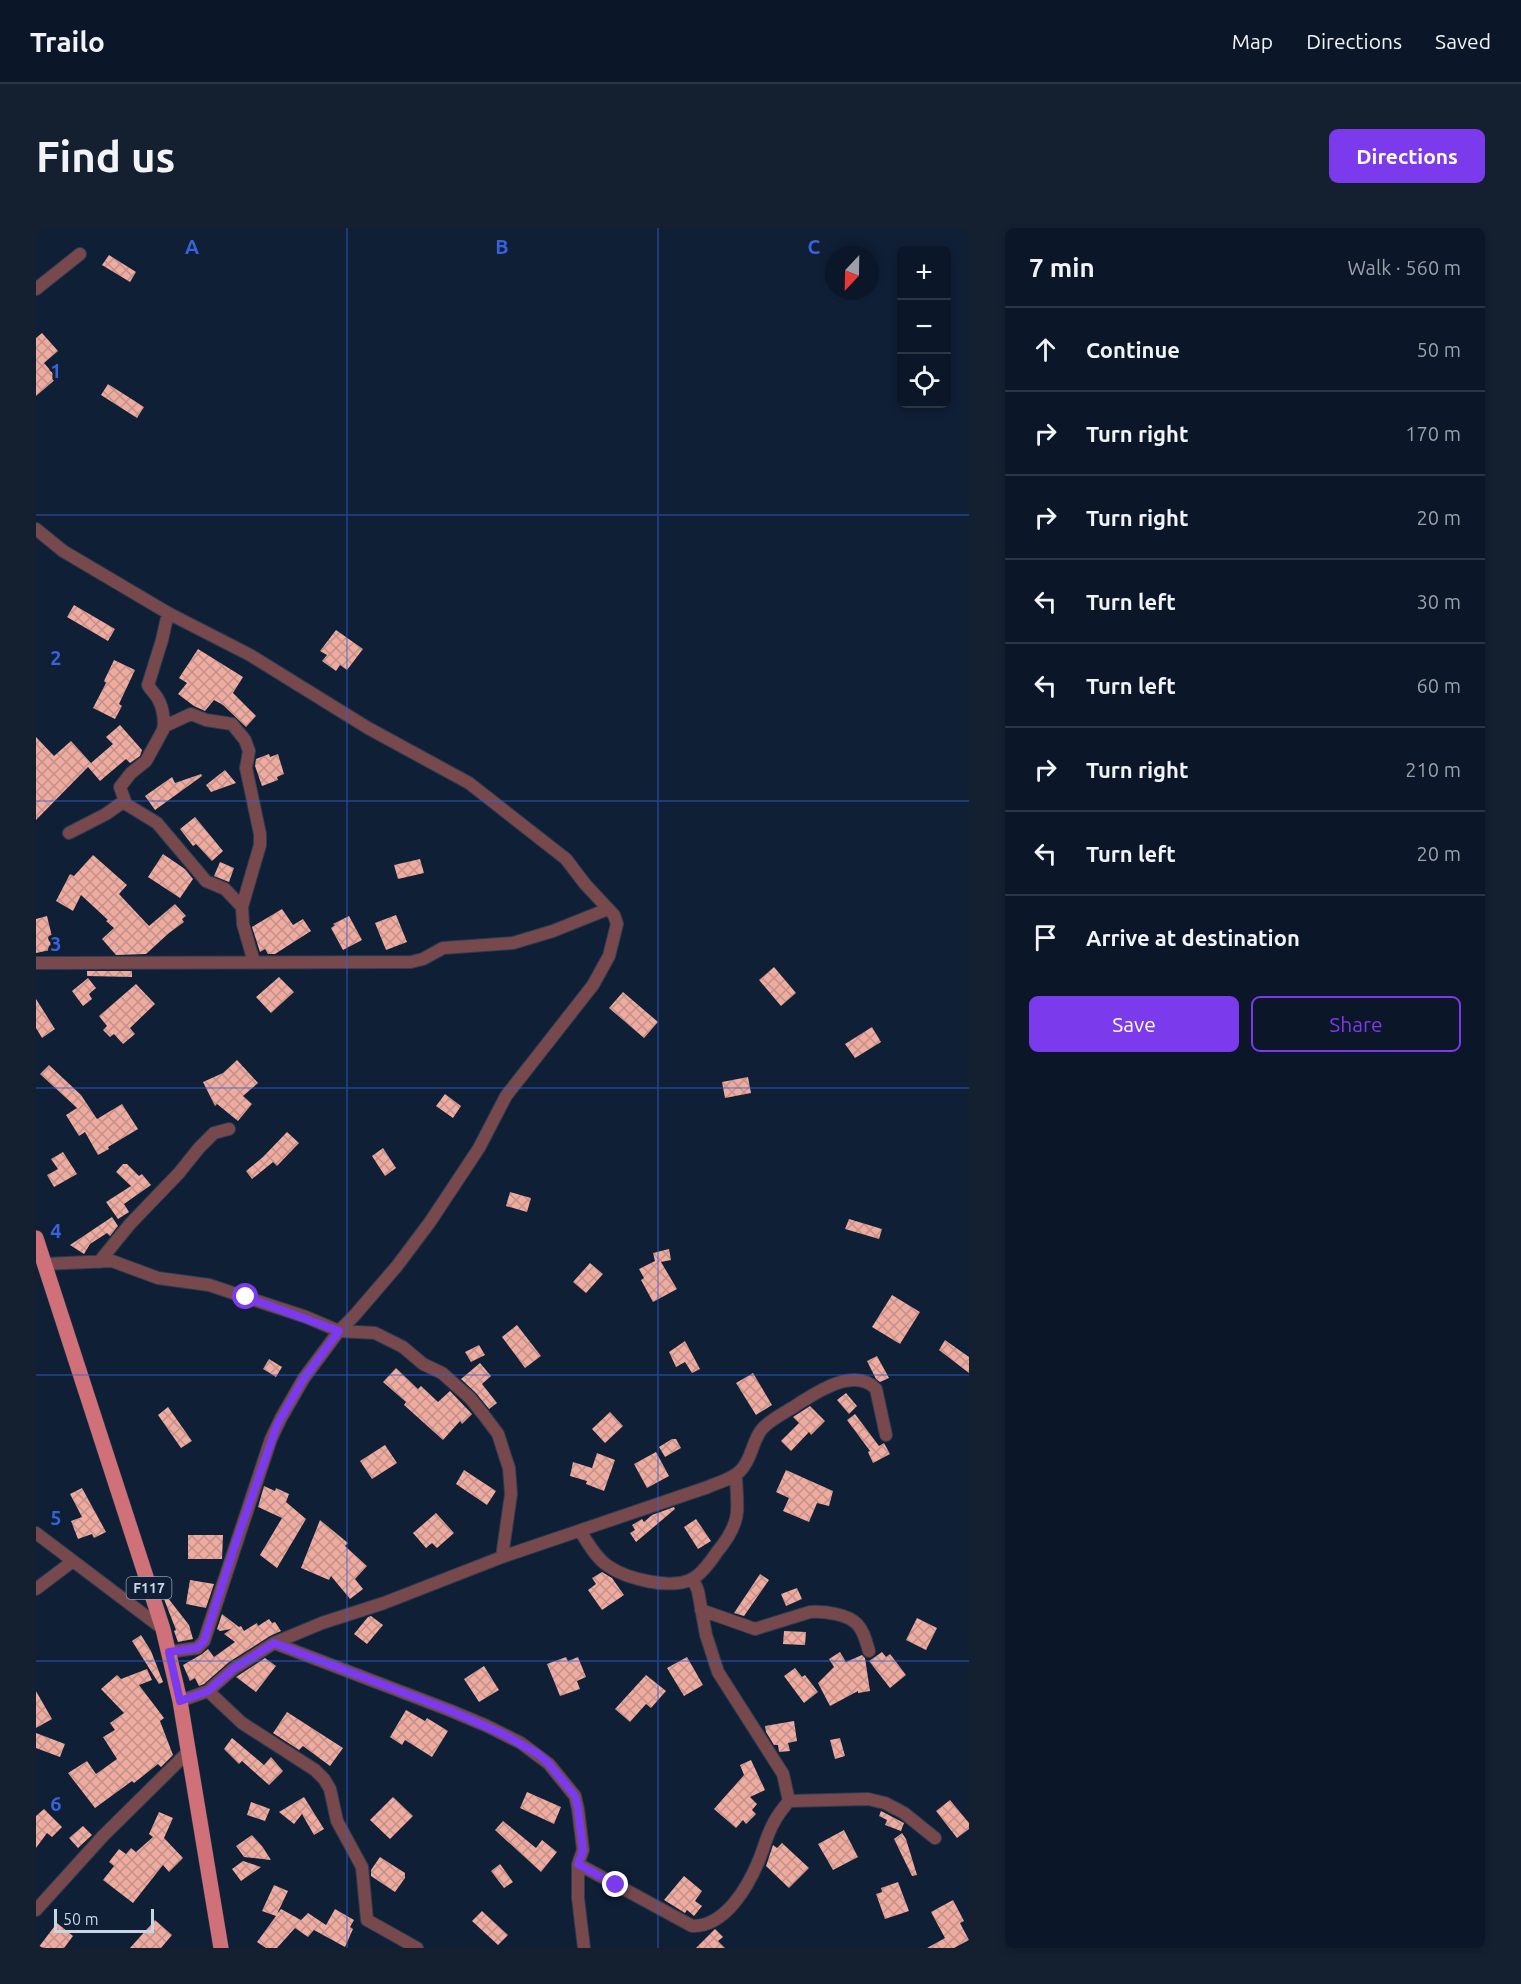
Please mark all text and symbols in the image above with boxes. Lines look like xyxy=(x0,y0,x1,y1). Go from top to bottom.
text: Trailo xyxy=(30,26,105,57)
text: Map xyxy=(1232,29,1273,53)
text: Directions xyxy=(1306,29,1402,53)
text: Saved xyxy=(1435,29,1491,53)
button: Directions xyxy=(1329,129,1485,183)
text: Find us xyxy=(36,133,175,180)
text: A xyxy=(185,235,199,258)
text: B xyxy=(495,235,509,258)
text: C xyxy=(808,235,821,258)
north arrow xyxy=(825,246,879,300)
map controls xyxy=(897,246,951,408)
button: + xyxy=(897,246,951,300)
text: 7 min xyxy=(1029,253,1095,282)
text: Walk · 560 m xyxy=(1348,256,1461,279)
button: − xyxy=(897,300,951,354)
icon: ahead xyxy=(1029,333,1062,366)
text: Continue xyxy=(1086,337,1180,362)
text: 50 m xyxy=(1417,338,1461,361)
button: locate xyxy=(897,354,951,408)
text: 1 xyxy=(50,359,62,382)
icon: right xyxy=(1029,417,1062,450)
text: Turn right xyxy=(1086,421,1188,446)
text: 170 m xyxy=(1405,422,1461,445)
icon: right xyxy=(1029,501,1062,534)
text: Turn right xyxy=(1086,505,1188,530)
text: 20 m xyxy=(1417,506,1461,529)
icon: left xyxy=(1029,585,1062,618)
text: Turn left xyxy=(1086,589,1176,614)
text: 30 m xyxy=(1417,590,1461,613)
text: 2 xyxy=(50,646,62,669)
icon: left xyxy=(1029,669,1062,702)
text: Turn left xyxy=(1086,673,1176,698)
text: 60 m xyxy=(1417,674,1461,697)
icon: right xyxy=(1029,753,1062,786)
text: Turn right xyxy=(1086,757,1188,782)
text: 210 m xyxy=(1405,758,1461,781)
icon: left xyxy=(1029,837,1062,870)
text: Turn left xyxy=(1086,841,1176,866)
text: 20 m xyxy=(1417,842,1461,865)
icon: arrive xyxy=(1029,921,1062,954)
text: Arrive at destination xyxy=(1086,925,1300,950)
text: 3 xyxy=(50,932,62,955)
button: Save xyxy=(1029,996,1239,1052)
button: Share xyxy=(1251,996,1461,1052)
text: 4 xyxy=(50,1219,62,1242)
route start xyxy=(232,1283,258,1309)
text: 5 xyxy=(50,1506,62,1529)
road number: F117 xyxy=(126,1577,172,1599)
text: 6 xyxy=(50,1792,62,1815)
route end xyxy=(602,1871,628,1897)
scale bar xyxy=(54,1906,154,1934)
text: 50 m xyxy=(63,1910,99,1928)

